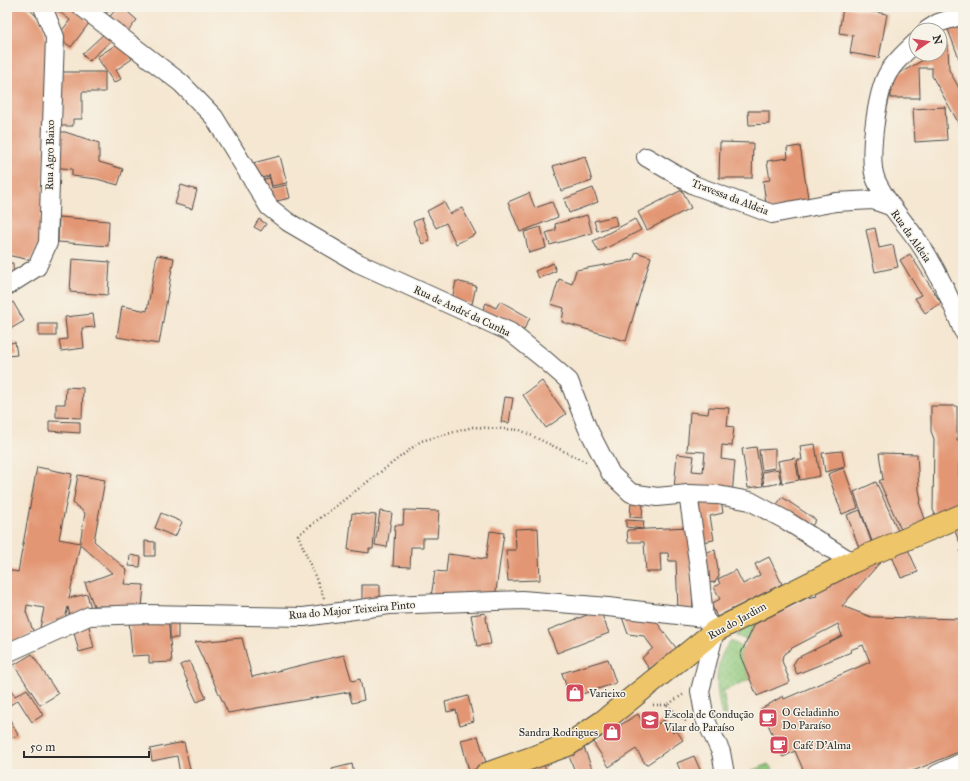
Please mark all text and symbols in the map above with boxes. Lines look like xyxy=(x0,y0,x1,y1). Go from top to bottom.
north arrow xyxy=(908,22,948,62)
text: N xyxy=(930,34,945,47)
street label: Rua Agro Baixo xyxy=(43,119,57,190)
street label: Travessa da Aldeia xyxy=(690,176,771,218)
street label: Rua da Aldeia xyxy=(888,207,934,265)
street label: Rua de André da Cunha xyxy=(411,283,513,339)
street label: Rua do Major Teixeira Pinto xyxy=(288,598,416,622)
street label: Rua do Jardim xyxy=(706,599,770,643)
shop icon: Varieixo xyxy=(564,682,586,704)
place label: Varieixo xyxy=(588,687,626,700)
place label: O Geladinho Do Paraíso xyxy=(782,706,840,732)
cafe icon: O Geladinho Do Paraíso xyxy=(757,707,779,729)
place label: Escola de Condução Vilar do Paraíso xyxy=(663,708,754,734)
school or university icon: Escola de Condução Vilar do Paraíso xyxy=(639,709,661,731)
shop icon: Sandra Rodrigues xyxy=(601,721,623,743)
place label: Sandra Rodrigues xyxy=(519,726,598,739)
scale bar xyxy=(24,733,149,759)
cafe icon: Café D'Alma xyxy=(768,734,790,756)
place label: Café D'Alma xyxy=(793,739,851,752)
text: 50 m xyxy=(30,740,55,754)

